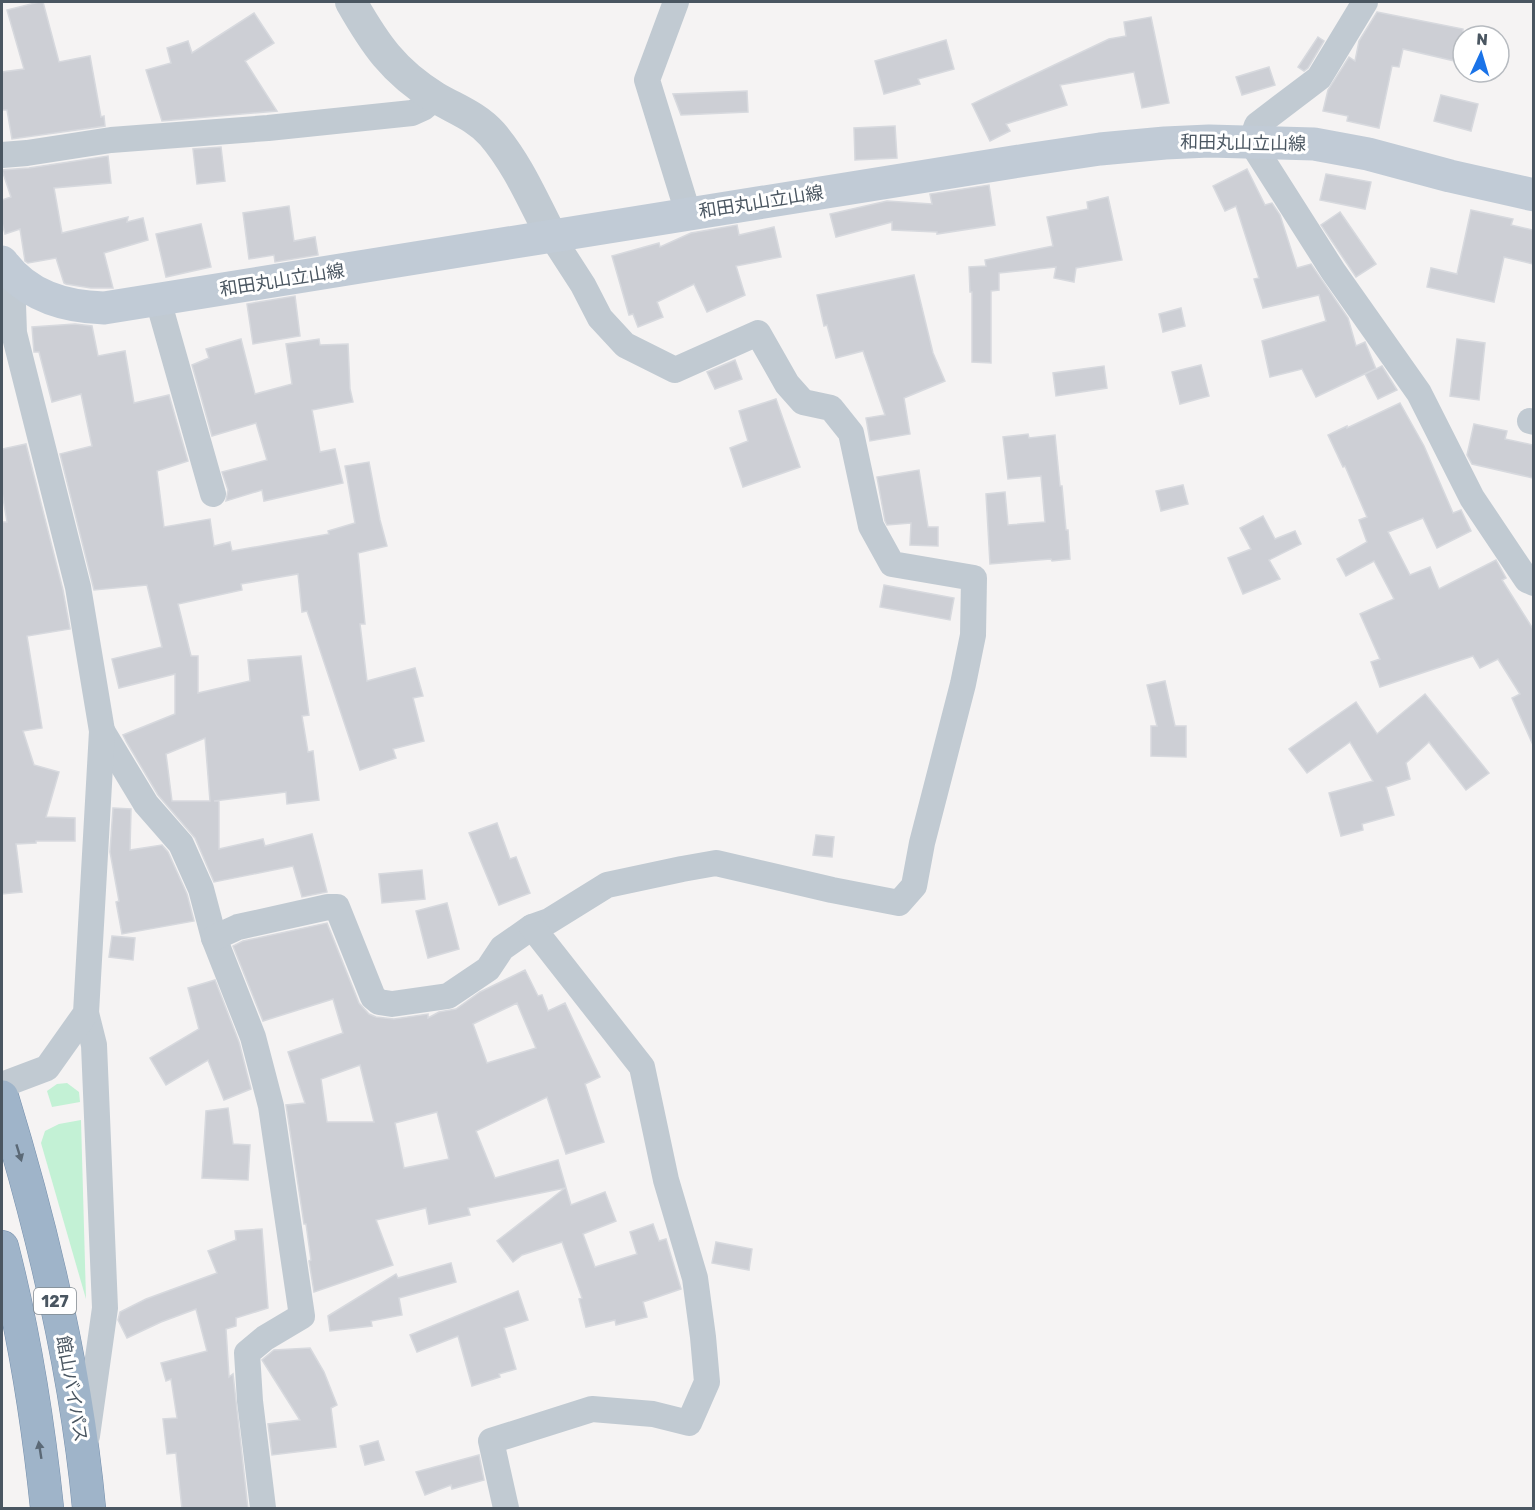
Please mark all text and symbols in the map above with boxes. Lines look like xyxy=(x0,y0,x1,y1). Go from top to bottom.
north arrow xyxy=(1451,24,1511,84)
text: N xyxy=(1476,30,1488,49)
street label: 和田丸山立山線 xyxy=(1180,131,1306,155)
street label: 和田丸山立山線 xyxy=(697,181,825,223)
street label: 和田丸山立山線 xyxy=(218,259,346,301)
one-way arrow xyxy=(15,1144,24,1162)
road number: 127 xyxy=(34,1288,76,1314)
street label: 館山バイパス xyxy=(52,1334,92,1444)
one-way arrow xyxy=(36,1441,45,1460)

